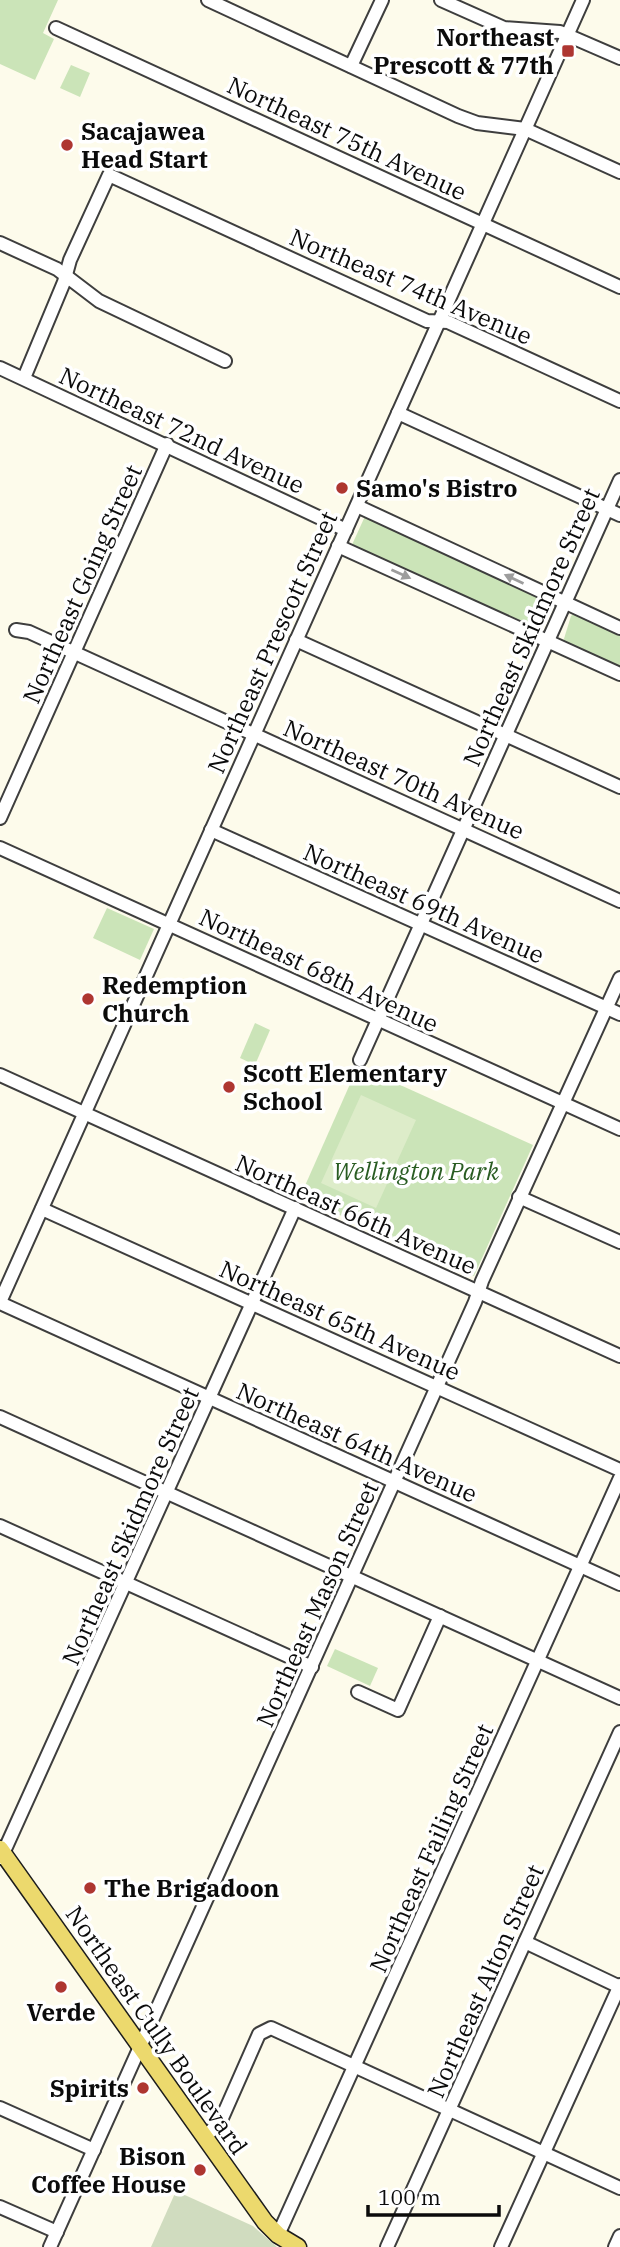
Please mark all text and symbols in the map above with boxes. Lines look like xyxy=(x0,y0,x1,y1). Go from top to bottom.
place label: Northeast Prescott & 77th xyxy=(373,21,554,81)
marker: Northeast Prescott & 77th xyxy=(560,43,576,59)
street label: Northeast 75th Avenue xyxy=(222,68,472,208)
place label: Sacajawea Head Start xyxy=(81,115,208,175)
marker: Sacajawea Head Start xyxy=(59,137,75,153)
street label: Northeast 74th Avenue xyxy=(285,220,537,352)
street label: Northeast 72nd Avenue xyxy=(54,359,310,501)
street label: Northeast Going Street xyxy=(15,460,149,708)
place label: Samo's Bistro xyxy=(356,472,517,504)
marker: Samo's Bistro xyxy=(334,480,350,496)
street label: Northeast Skidmore Street xyxy=(455,483,607,771)
street label: Northeast Prescott Street xyxy=(200,506,344,778)
one-way arrow xyxy=(390,569,411,580)
one-way arrow xyxy=(504,573,524,585)
street label: Northeast 70th Avenue xyxy=(279,711,529,847)
street label: Northeast 69th Avenue xyxy=(299,835,549,971)
street label: Northeast 68th Avenue xyxy=(194,900,444,1040)
place label: Redemption Church xyxy=(102,969,247,1029)
marker: Redemption Church xyxy=(80,991,96,1007)
place label: Scott Elementary School xyxy=(243,1057,447,1117)
marker: Scott Elementary School xyxy=(221,1079,237,1095)
street label: Northeast 66th Avenue xyxy=(231,1146,481,1282)
park label: Wellington Park xyxy=(333,1155,499,1187)
street label: Northeast 65th Avenue xyxy=(215,1252,465,1388)
street label: Northeast 64th Avenue xyxy=(232,1374,482,1510)
street label: Northeast Skidmore Street xyxy=(54,1382,206,1670)
street label: Northeast Mason Street xyxy=(248,1476,386,1732)
street label: Northeast Failing Street xyxy=(362,1719,500,1977)
street label: Northeast Alton Street xyxy=(419,1859,551,2103)
place label: The Brigadoon xyxy=(104,1872,280,1904)
marker: The Brigadoon xyxy=(82,1880,98,1896)
street label: Northeast Cully Boulevard xyxy=(59,1899,255,2161)
marker: Verde xyxy=(53,1979,69,1995)
place label: Verde xyxy=(26,1996,96,2028)
place label: Spirits xyxy=(50,2072,129,2104)
marker: Spirits xyxy=(135,2080,151,2096)
place label: Bison Coffee House xyxy=(31,2140,186,2200)
marker: Bison Coffee House xyxy=(192,2162,208,2178)
scale bar xyxy=(368,2174,499,2218)
text: 100 m xyxy=(378,2183,441,2211)

